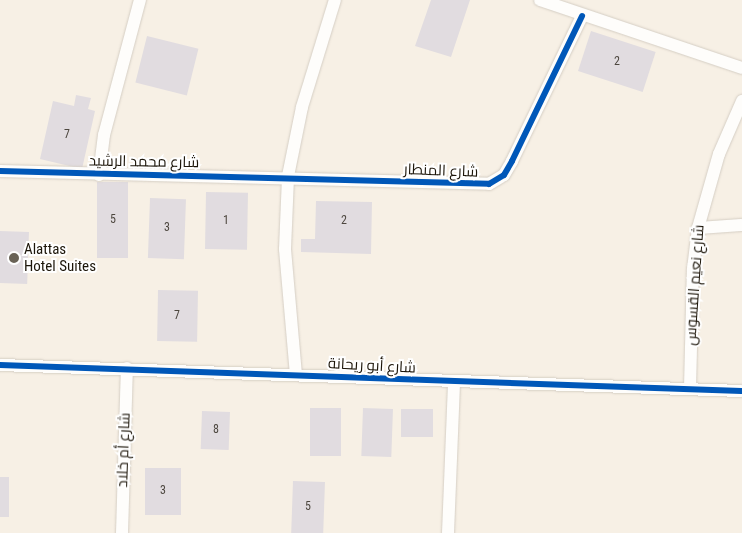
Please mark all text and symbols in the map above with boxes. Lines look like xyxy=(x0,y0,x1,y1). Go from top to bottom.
house number: 2 xyxy=(614,55,620,69)
house number: 7 xyxy=(64,128,70,142)
street label: شارع محمد الرشيد xyxy=(89,152,199,172)
street label: شارع المنطار xyxy=(403,161,479,181)
house number: 5 xyxy=(110,213,116,227)
house number: 1 xyxy=(223,214,229,228)
house number: 2 xyxy=(341,214,347,228)
house number: 3 xyxy=(164,221,170,235)
street label: شارع نعيم القسوس xyxy=(682,224,708,346)
place label: Alattas Hotel Suites xyxy=(24,240,96,275)
marker: Alattas Hotel Suites xyxy=(8,252,20,264)
house number: 7 xyxy=(174,309,180,323)
street label: شارع أبو ريحانة xyxy=(328,355,416,377)
street label: شارع أم خلاد xyxy=(114,412,134,488)
house number: 8 xyxy=(213,423,219,437)
house number: 3 xyxy=(160,484,166,498)
house number: 5 xyxy=(305,500,311,514)

